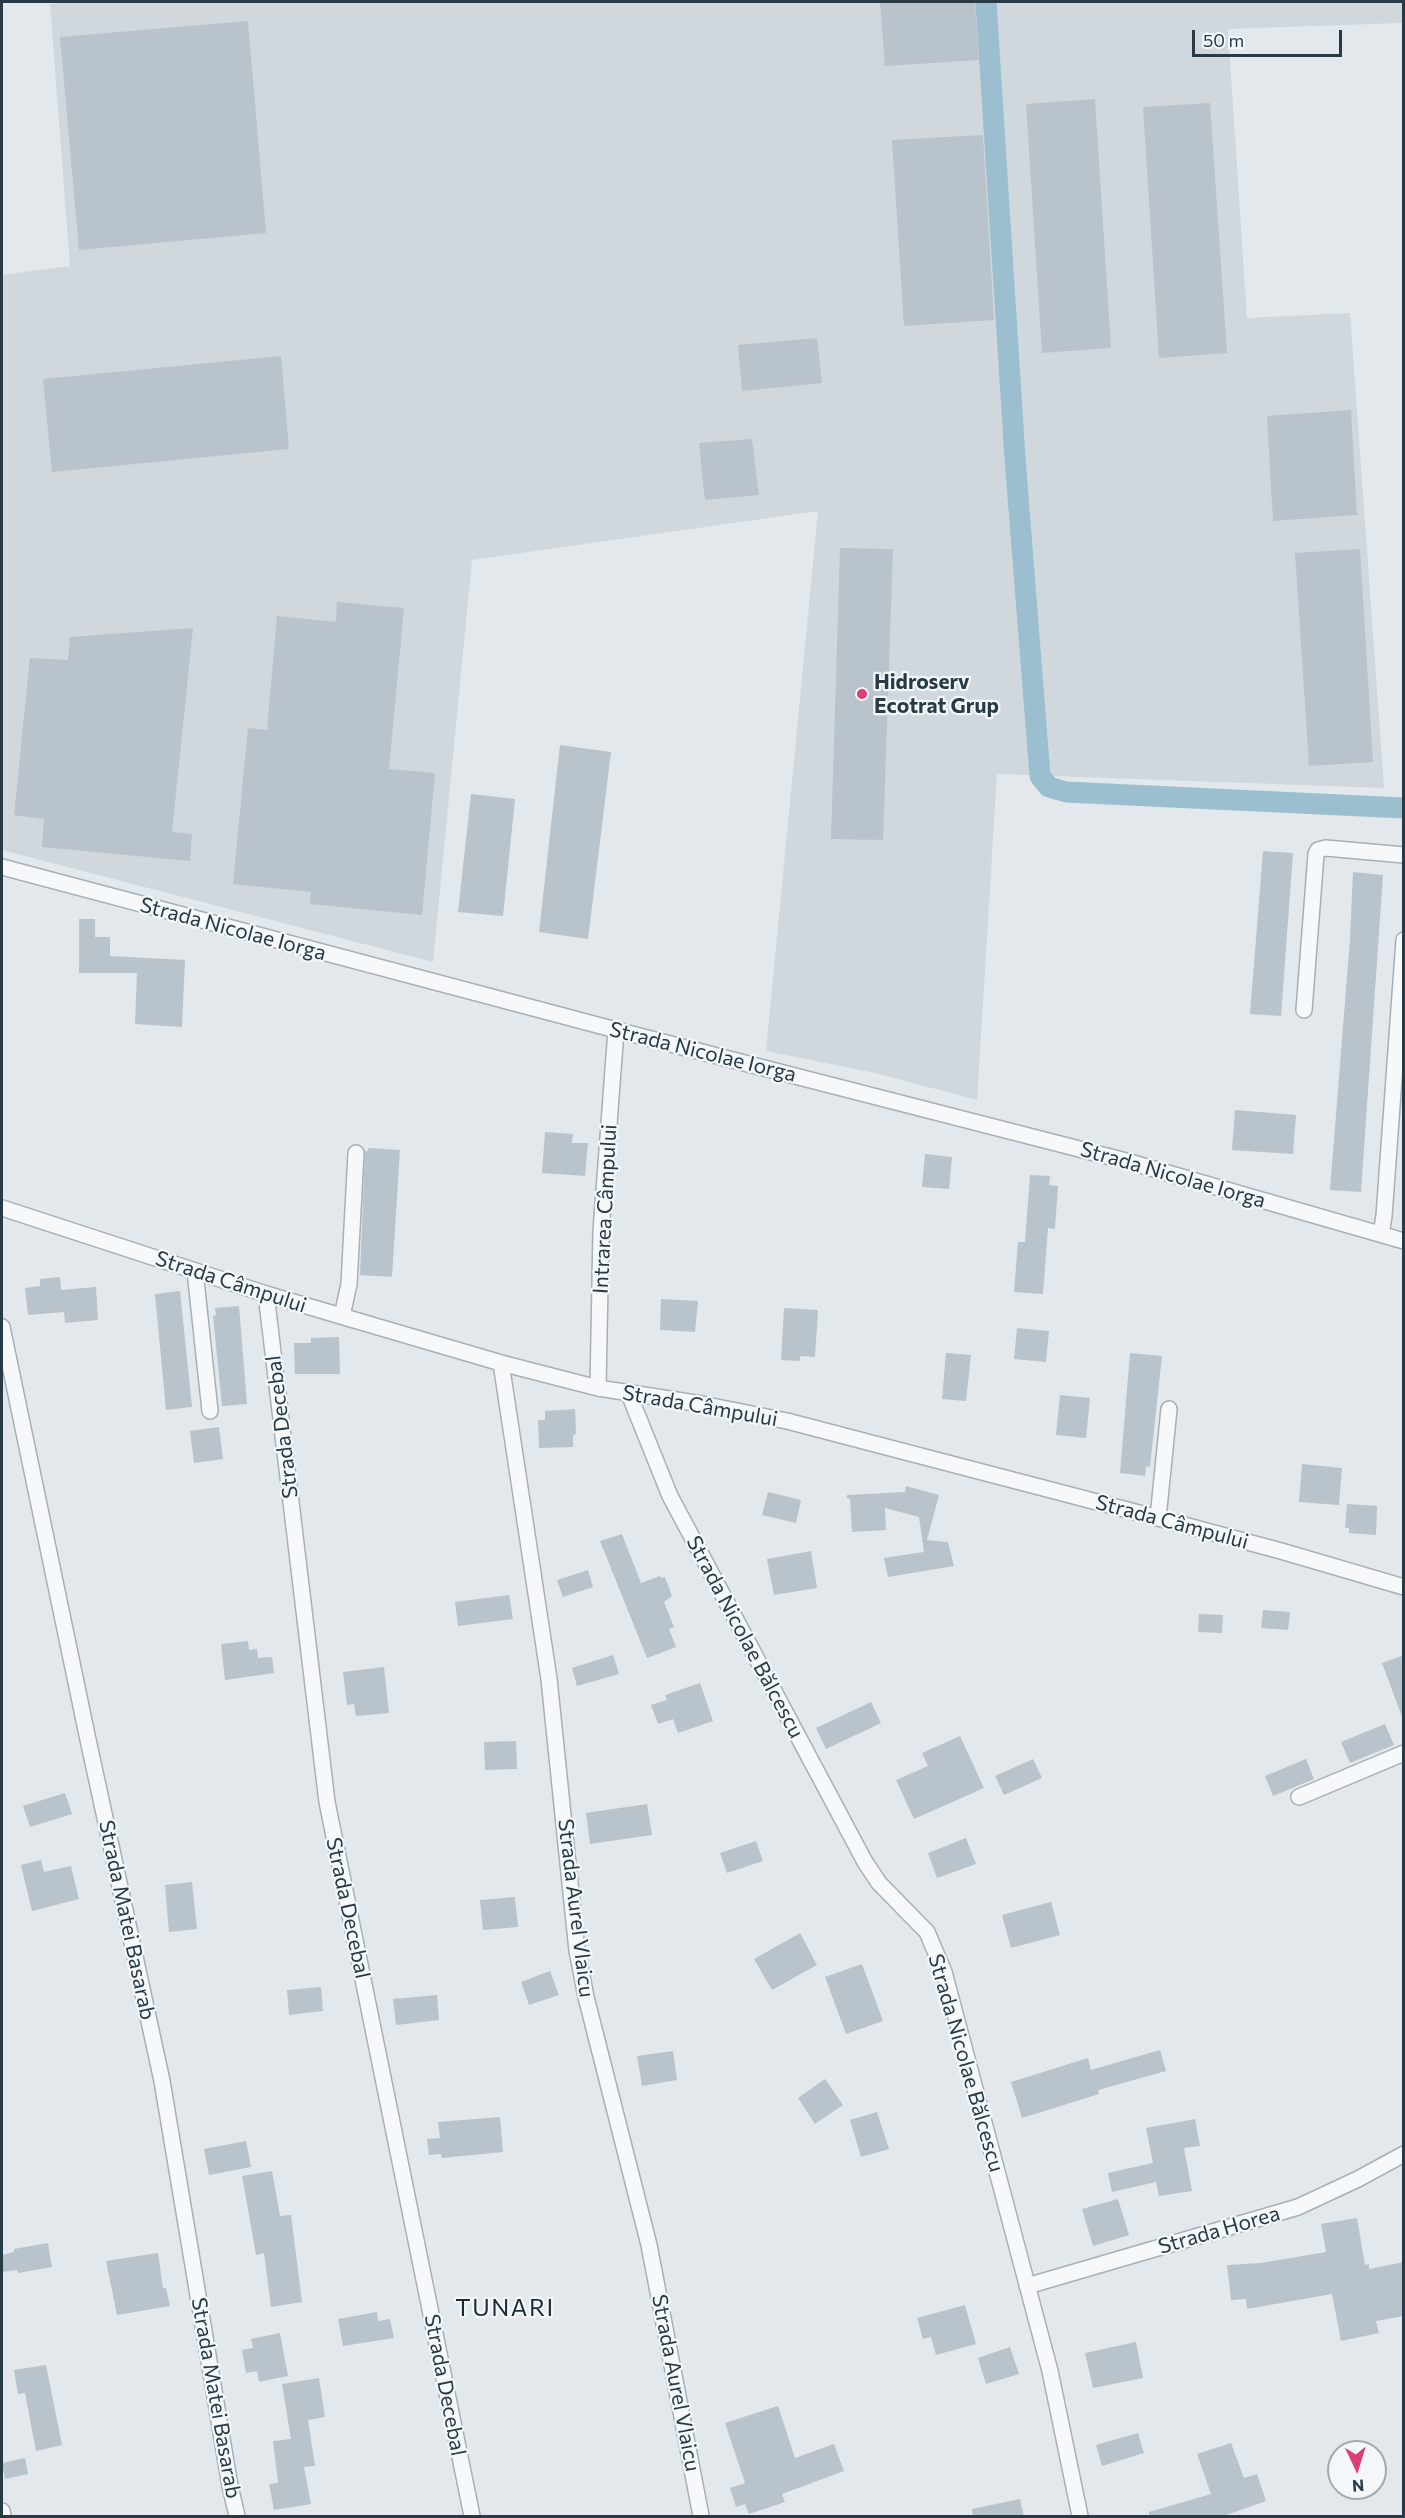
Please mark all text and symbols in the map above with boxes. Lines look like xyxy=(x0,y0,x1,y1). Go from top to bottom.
scale bar xyxy=(1195,18,1345,56)
text: 50 m xyxy=(1203,29,1244,51)
place label: Hidroserv Ecotrat Grup xyxy=(874,669,999,719)
marker: Hidroserv Ecotrat Grup xyxy=(855,687,869,701)
street label: Strada Nicolae Iorga xyxy=(137,892,329,966)
street label: Strada Nicolae Iorga xyxy=(607,1017,799,1087)
street label: Intrarea Câmpului xyxy=(588,1123,622,1295)
street label: Strada Nicolae Iorga xyxy=(1077,1136,1269,1214)
street label: Strada Câmpului xyxy=(152,1246,310,1318)
street label: Strada Decebal xyxy=(261,1354,303,1500)
street label: Strada Câmpului xyxy=(620,1380,780,1432)
street label: Strada Câmpului xyxy=(1093,1489,1251,1555)
street label: Strada Nicolae Bălcescu xyxy=(681,1532,809,1742)
street label: Strada Aurel Vlaicu xyxy=(553,1817,599,1999)
street label: Strada Matei Basarab xyxy=(94,1818,160,2022)
street label: Strada Decebal xyxy=(321,1835,375,1981)
street label: Strada Nicolae Bălcescu xyxy=(923,1951,1009,2175)
street label: Strada Horea xyxy=(1155,2201,1283,2259)
street label: Strada Aurel Vlaicu xyxy=(646,2292,706,2474)
district label: TUNARI xyxy=(455,2294,555,2322)
street label: Strada Matei Basarab xyxy=(186,2296,246,2500)
street label: Strada Decebal xyxy=(419,2312,471,2458)
north arrow xyxy=(1327,2440,1387,2500)
text: N xyxy=(1352,2477,1365,2496)

